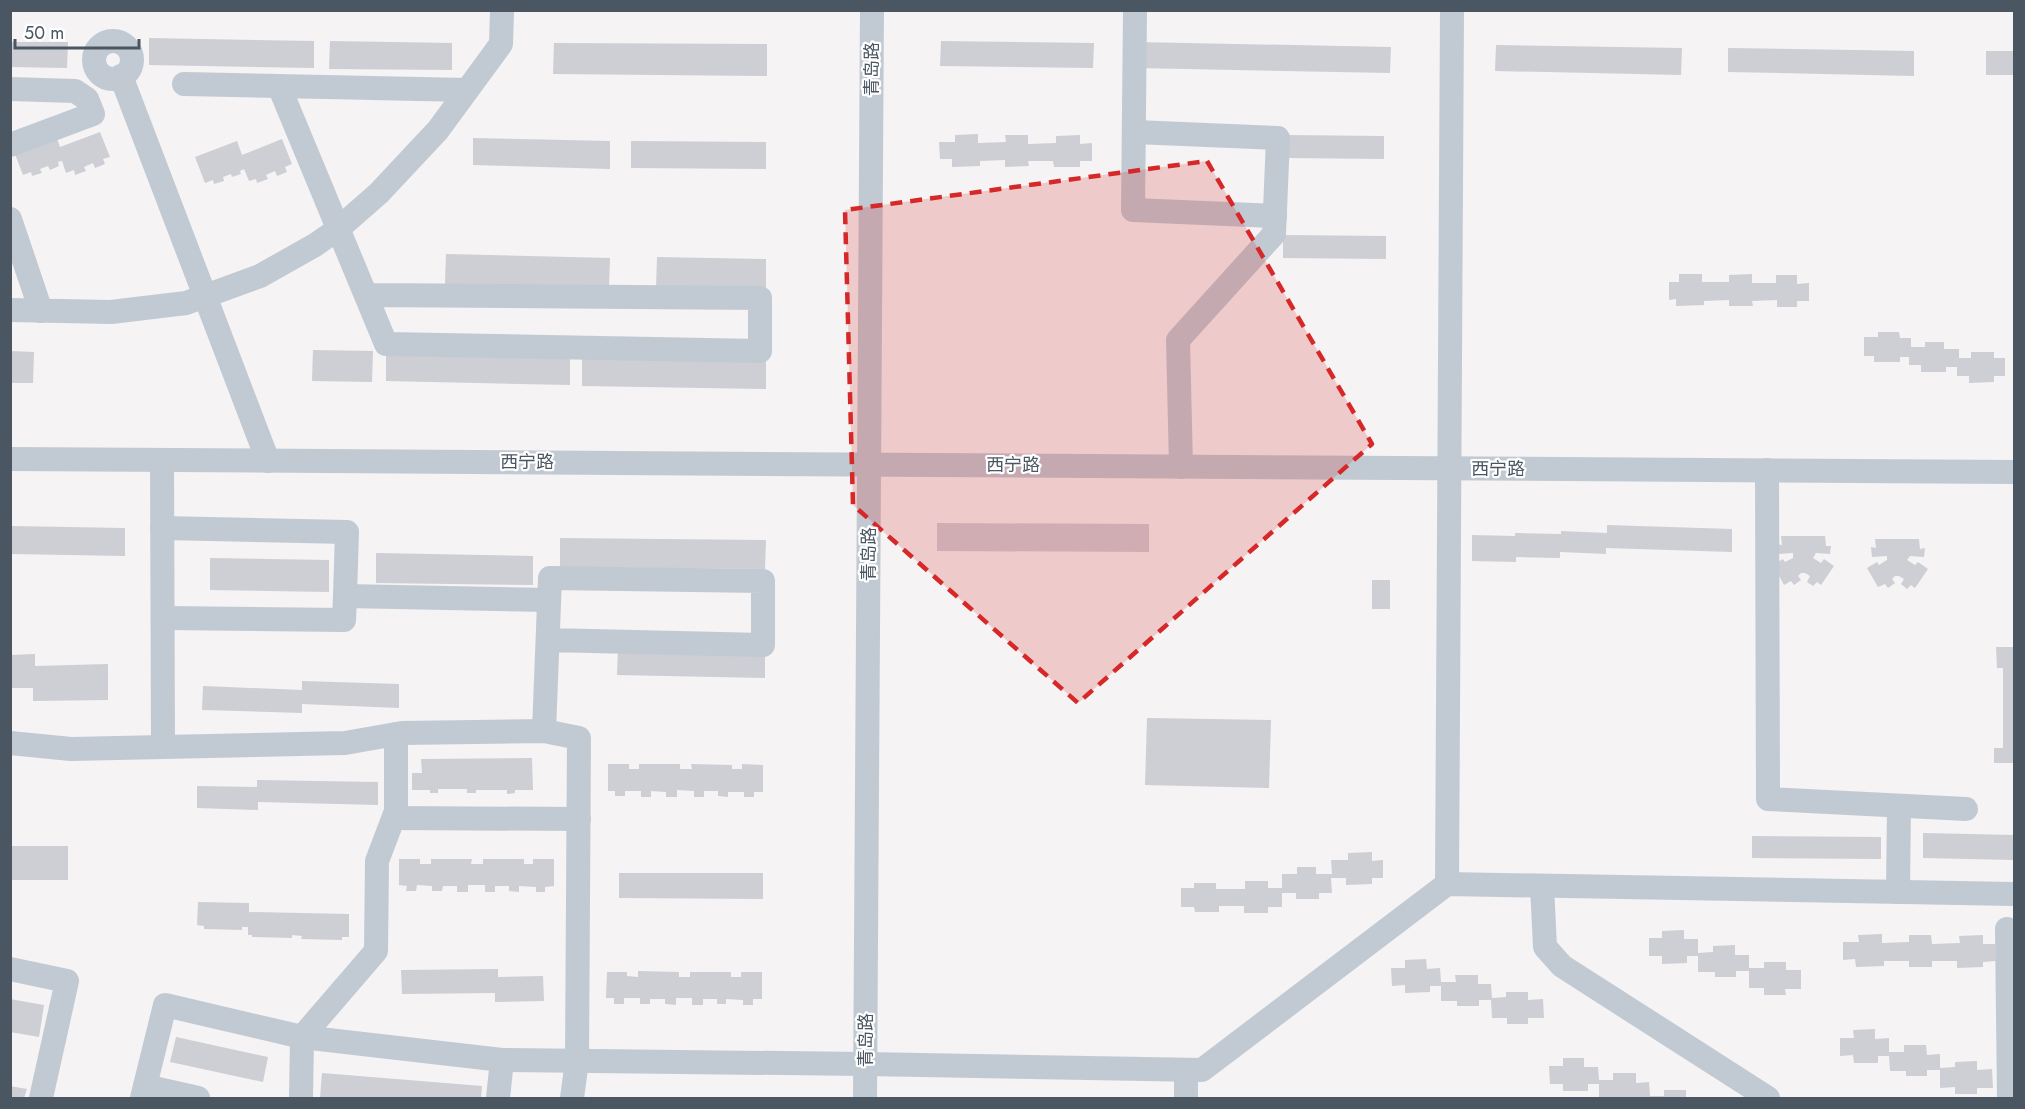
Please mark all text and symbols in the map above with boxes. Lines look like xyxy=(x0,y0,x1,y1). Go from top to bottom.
scale bar xyxy=(15,12,140,50)
text: 50 m xyxy=(24,20,64,46)
street label: 青岛路 xyxy=(859,42,885,96)
street label: 西宁路 xyxy=(500,449,554,475)
street label: 西宁路 xyxy=(986,452,1040,478)
street label: 西宁路 xyxy=(1471,456,1525,482)
street label: 青岛路 xyxy=(856,527,882,581)
street label: 青岛路 xyxy=(853,1013,879,1067)

